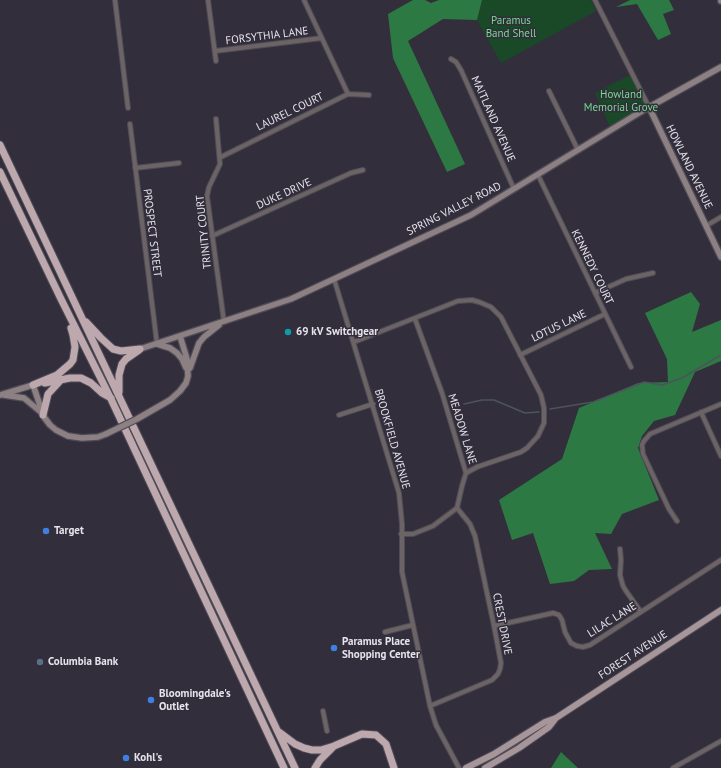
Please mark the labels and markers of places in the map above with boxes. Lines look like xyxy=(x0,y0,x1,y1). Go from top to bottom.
place label: 69 kV Switchgear xyxy=(296,325,378,339)
marker: 69 kV Switchgear xyxy=(283,327,293,337)
place label: Target xyxy=(54,524,84,538)
marker: Target xyxy=(41,526,51,536)
place label: Paramus Place Shopping Center xyxy=(342,635,420,661)
marker: Paramus Place Shopping Center xyxy=(329,643,339,653)
place label: Columbia Bank xyxy=(48,655,118,669)
marker: Columbia Bank xyxy=(35,657,45,667)
place label: Bloomingdale's Outlet xyxy=(159,687,231,713)
marker: Bloomingdale's Outlet xyxy=(146,695,156,705)
place label: Kohl's xyxy=(134,751,162,765)
marker: Kohl's xyxy=(121,753,131,763)

